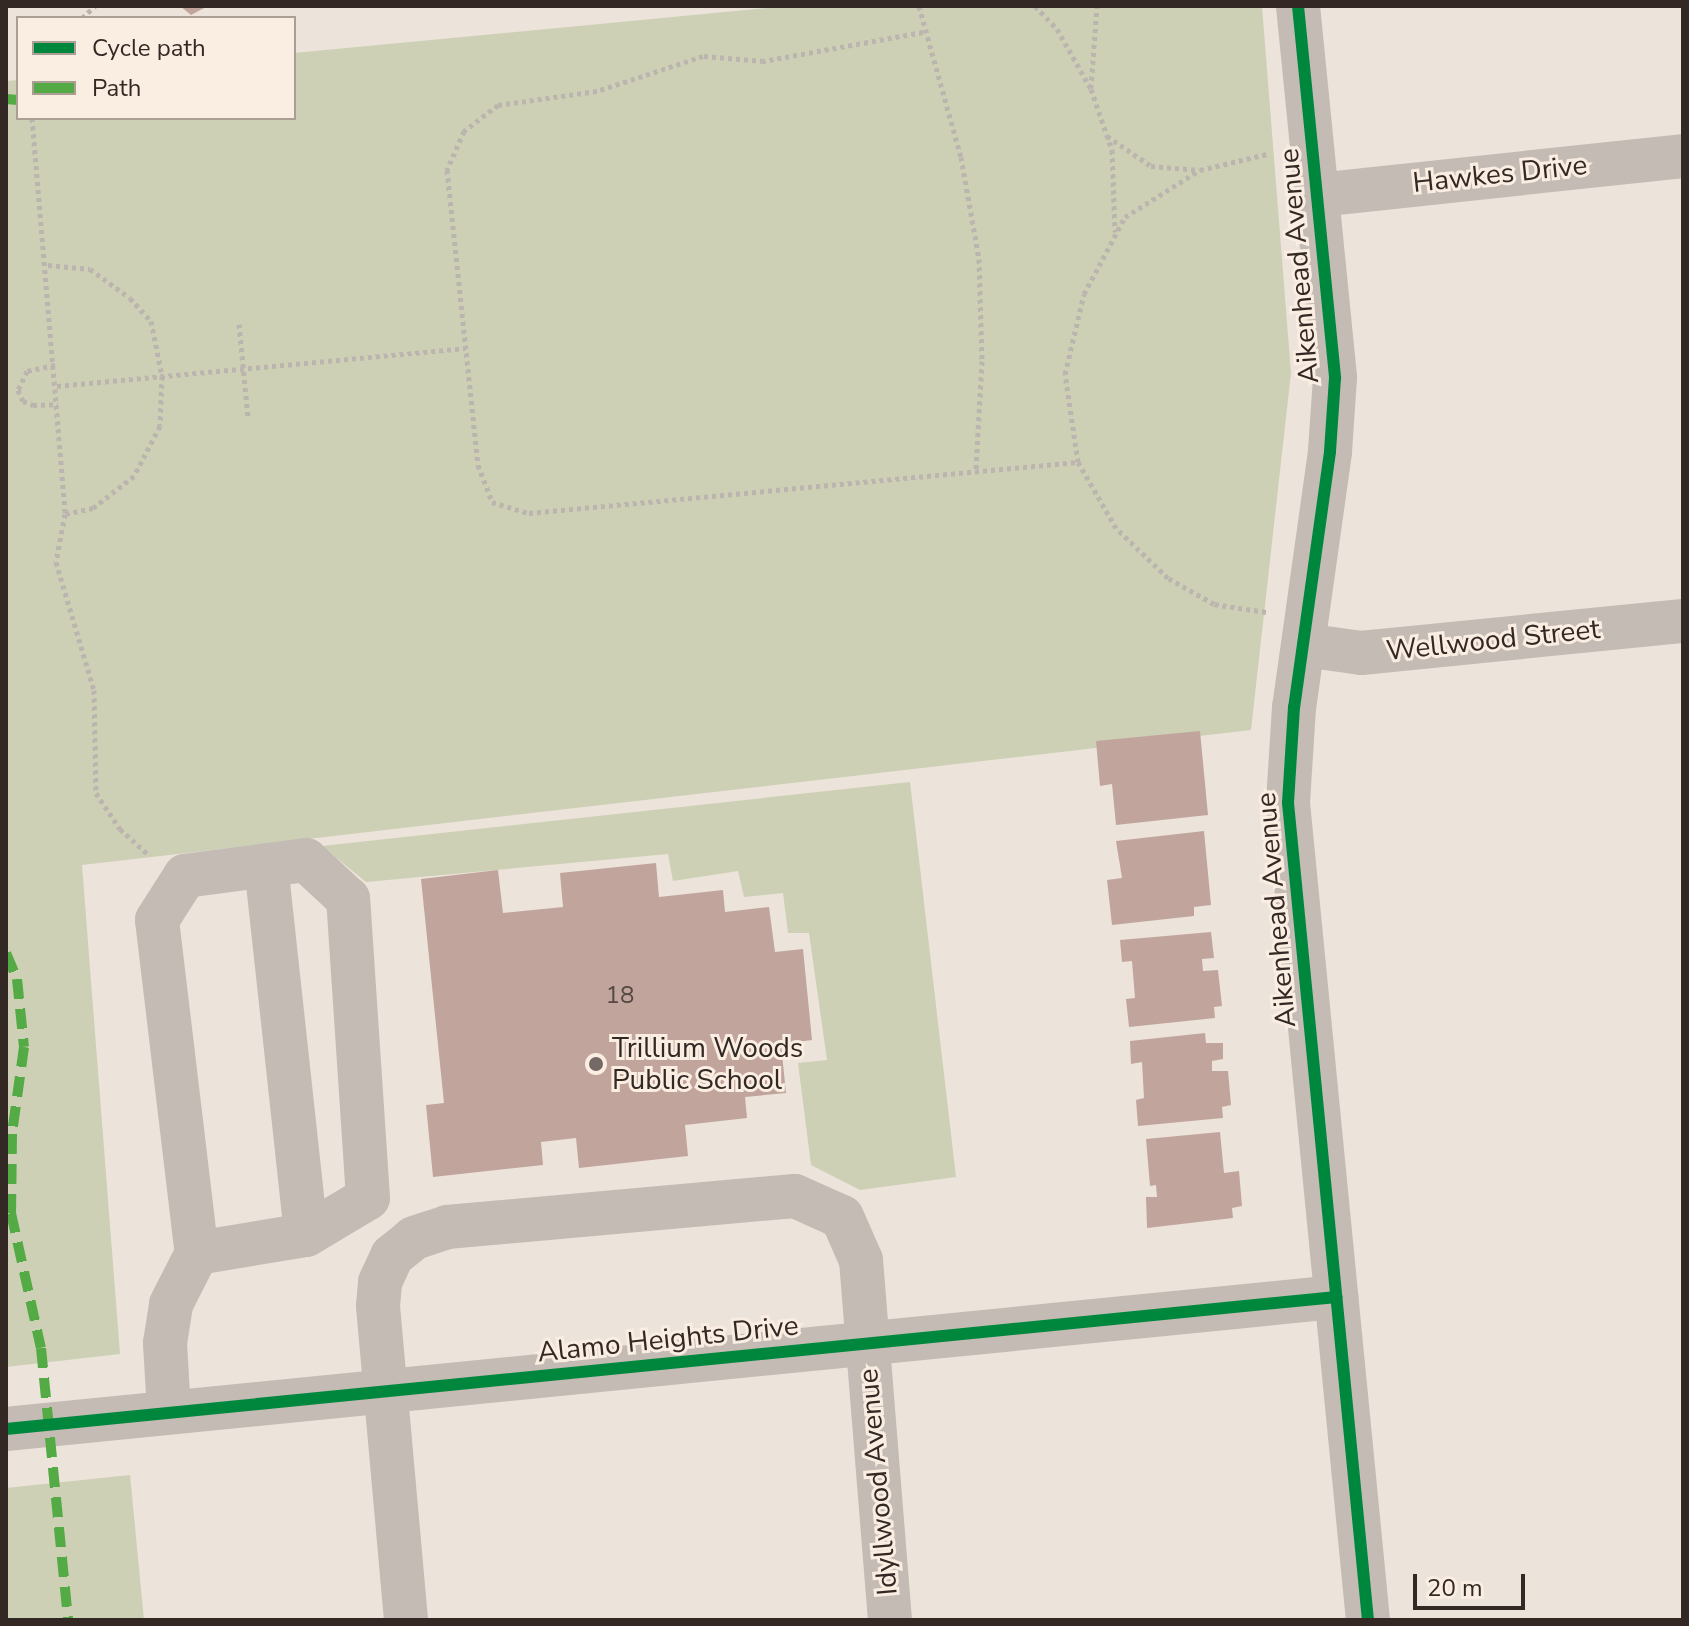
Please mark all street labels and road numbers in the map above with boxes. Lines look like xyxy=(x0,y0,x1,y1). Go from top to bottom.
street label: Aikenhead Avenue xyxy=(1272,147,1326,385)
street label: Hawkes Drive xyxy=(1411,148,1589,200)
street label: Wellwood Street xyxy=(1384,612,1602,668)
street label: Aikenhead Avenue xyxy=(1249,791,1303,1029)
street label: Alamo Heights Drive xyxy=(536,1309,800,1369)
street label: Idyllwood Avenue xyxy=(851,1367,905,1597)

